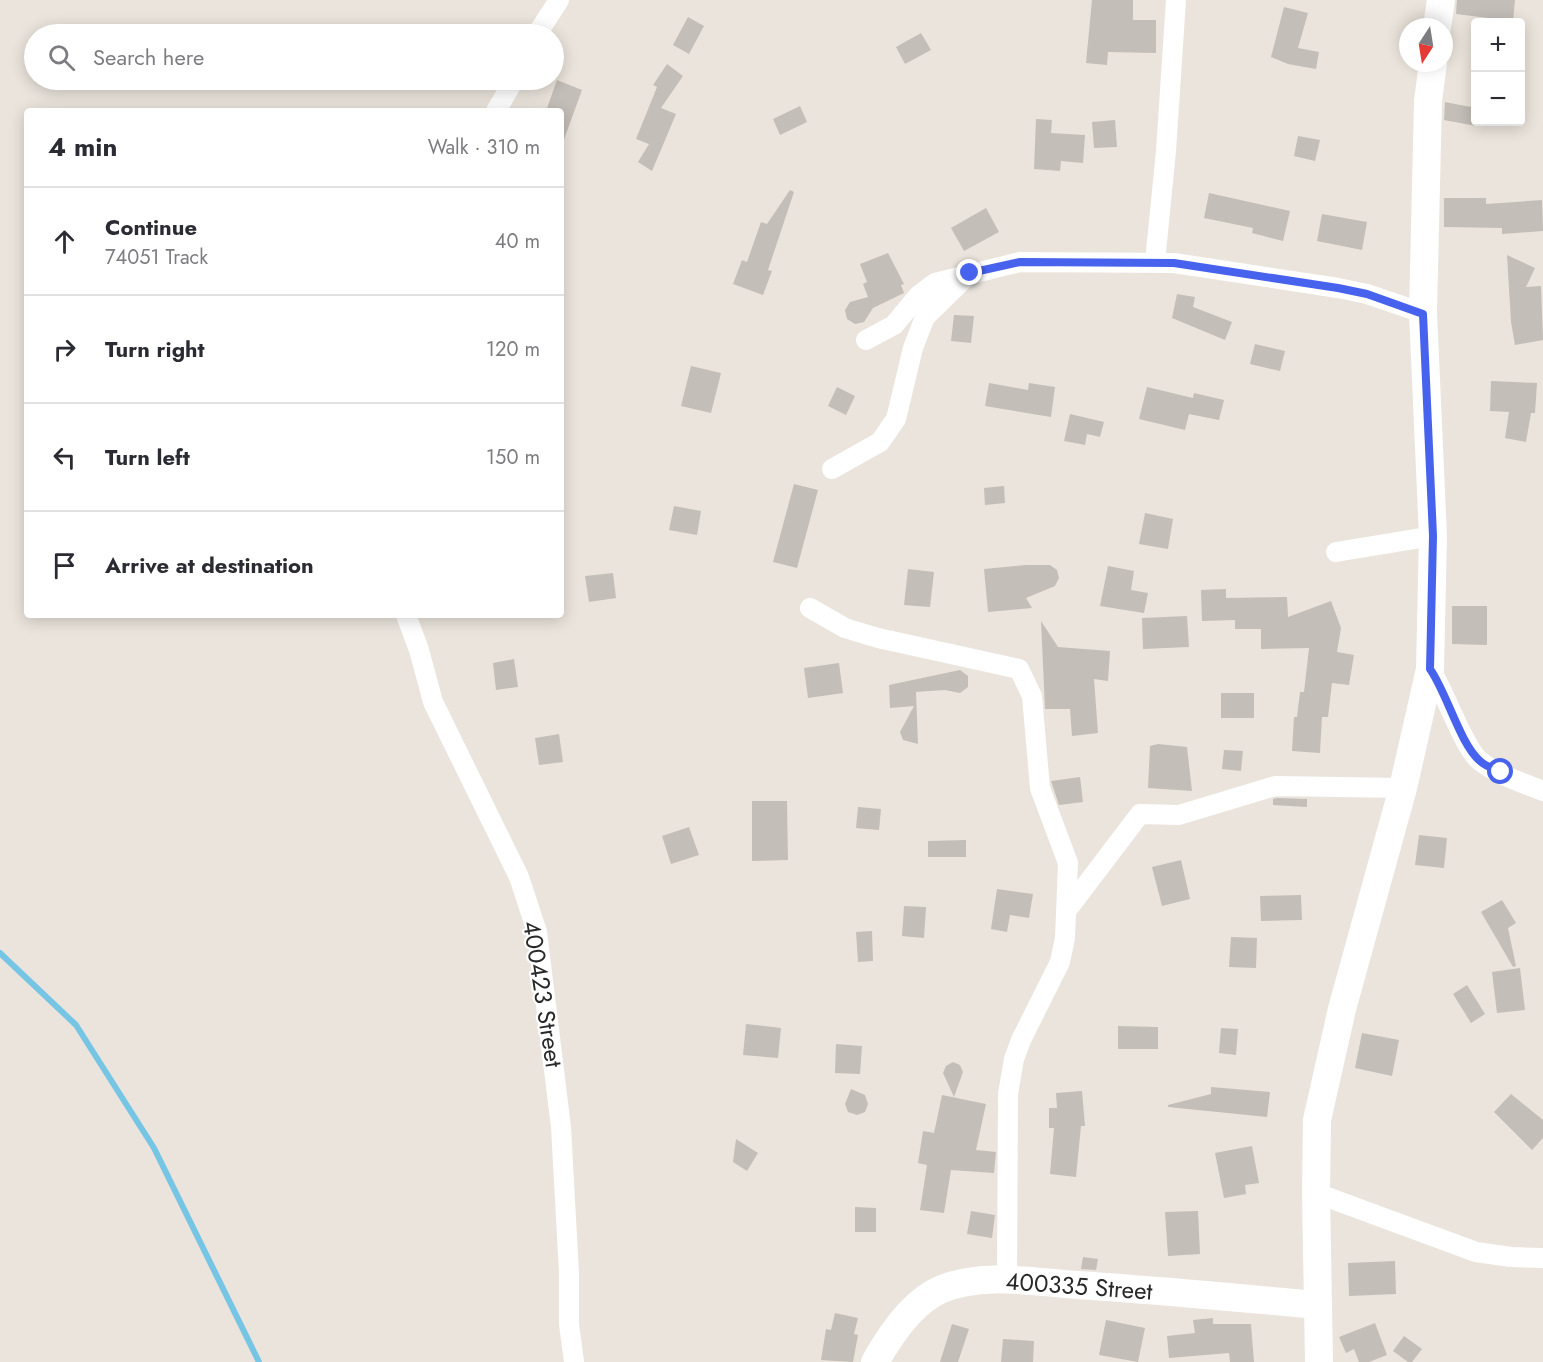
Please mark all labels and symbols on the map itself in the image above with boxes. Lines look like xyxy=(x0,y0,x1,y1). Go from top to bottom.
north arrow xyxy=(1399,18,1453,72)
route end xyxy=(956,259,982,285)
route start xyxy=(1487,758,1513,784)
street label: 400423 Street xyxy=(514,918,572,1070)
street label: 400335 Street xyxy=(1004,1263,1154,1309)

